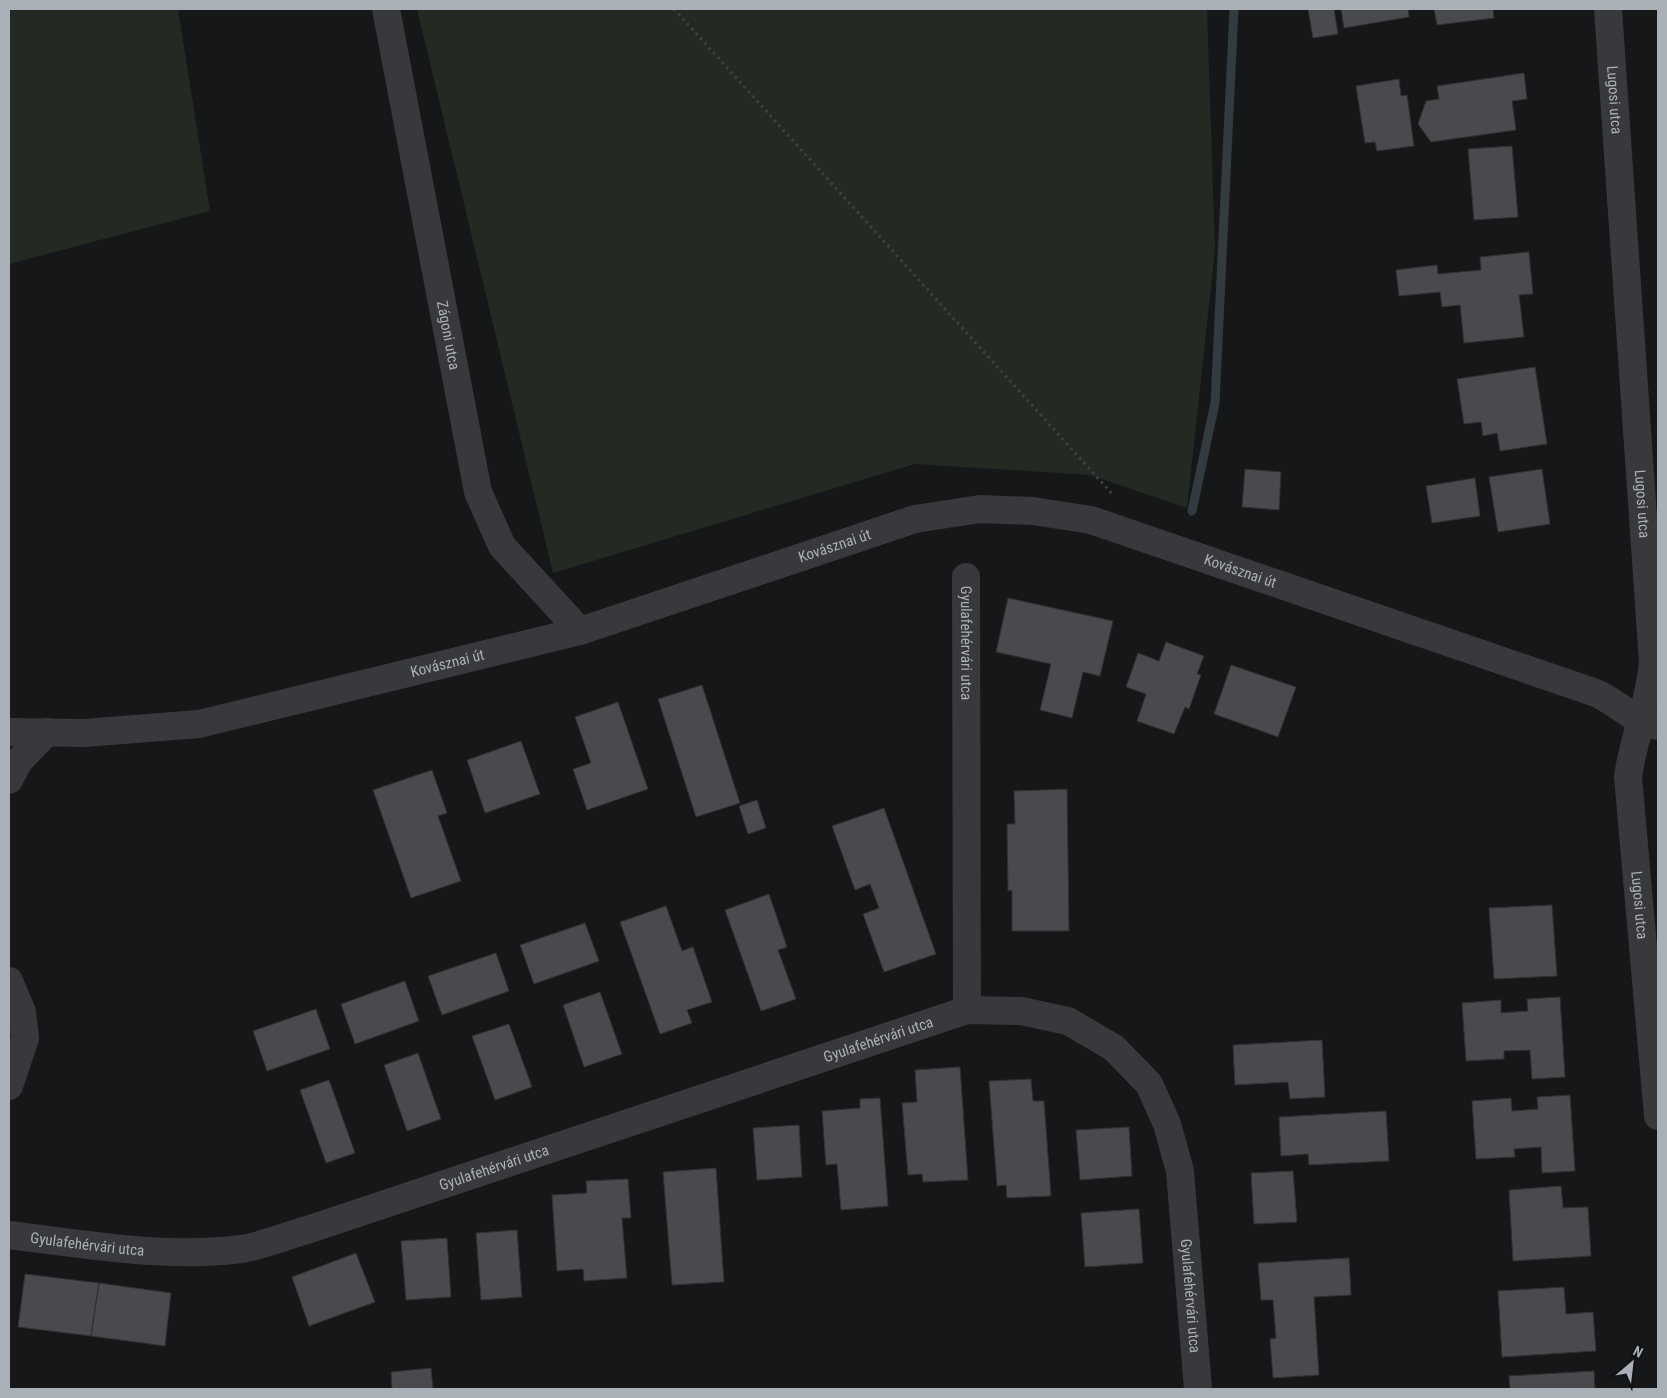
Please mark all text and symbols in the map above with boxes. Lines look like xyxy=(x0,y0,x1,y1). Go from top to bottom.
street label: Lugosi utca xyxy=(1603,65,1626,135)
street label: Zágoni utca xyxy=(433,299,464,371)
street label: Lugosi utca xyxy=(1631,469,1653,539)
street label: Kovásznai út xyxy=(796,525,873,566)
street label: Kovásznai út xyxy=(1202,550,1279,592)
street label: Gyulafehérvári utca xyxy=(957,586,975,700)
street label: Kovásznai út xyxy=(409,646,486,681)
street label: Lugosi utca xyxy=(1627,870,1651,940)
street label: Gyulafehérvári utca xyxy=(821,1013,935,1066)
street label: Gyulafehérvári utca xyxy=(437,1141,551,1194)
street label: Gyulafehérvári utca xyxy=(29,1229,145,1260)
street label: Gyulafehérvári utca xyxy=(1177,1238,1204,1354)
north arrow xyxy=(1607,1338,1657,1388)
text: N xyxy=(1631,1342,1646,1361)

